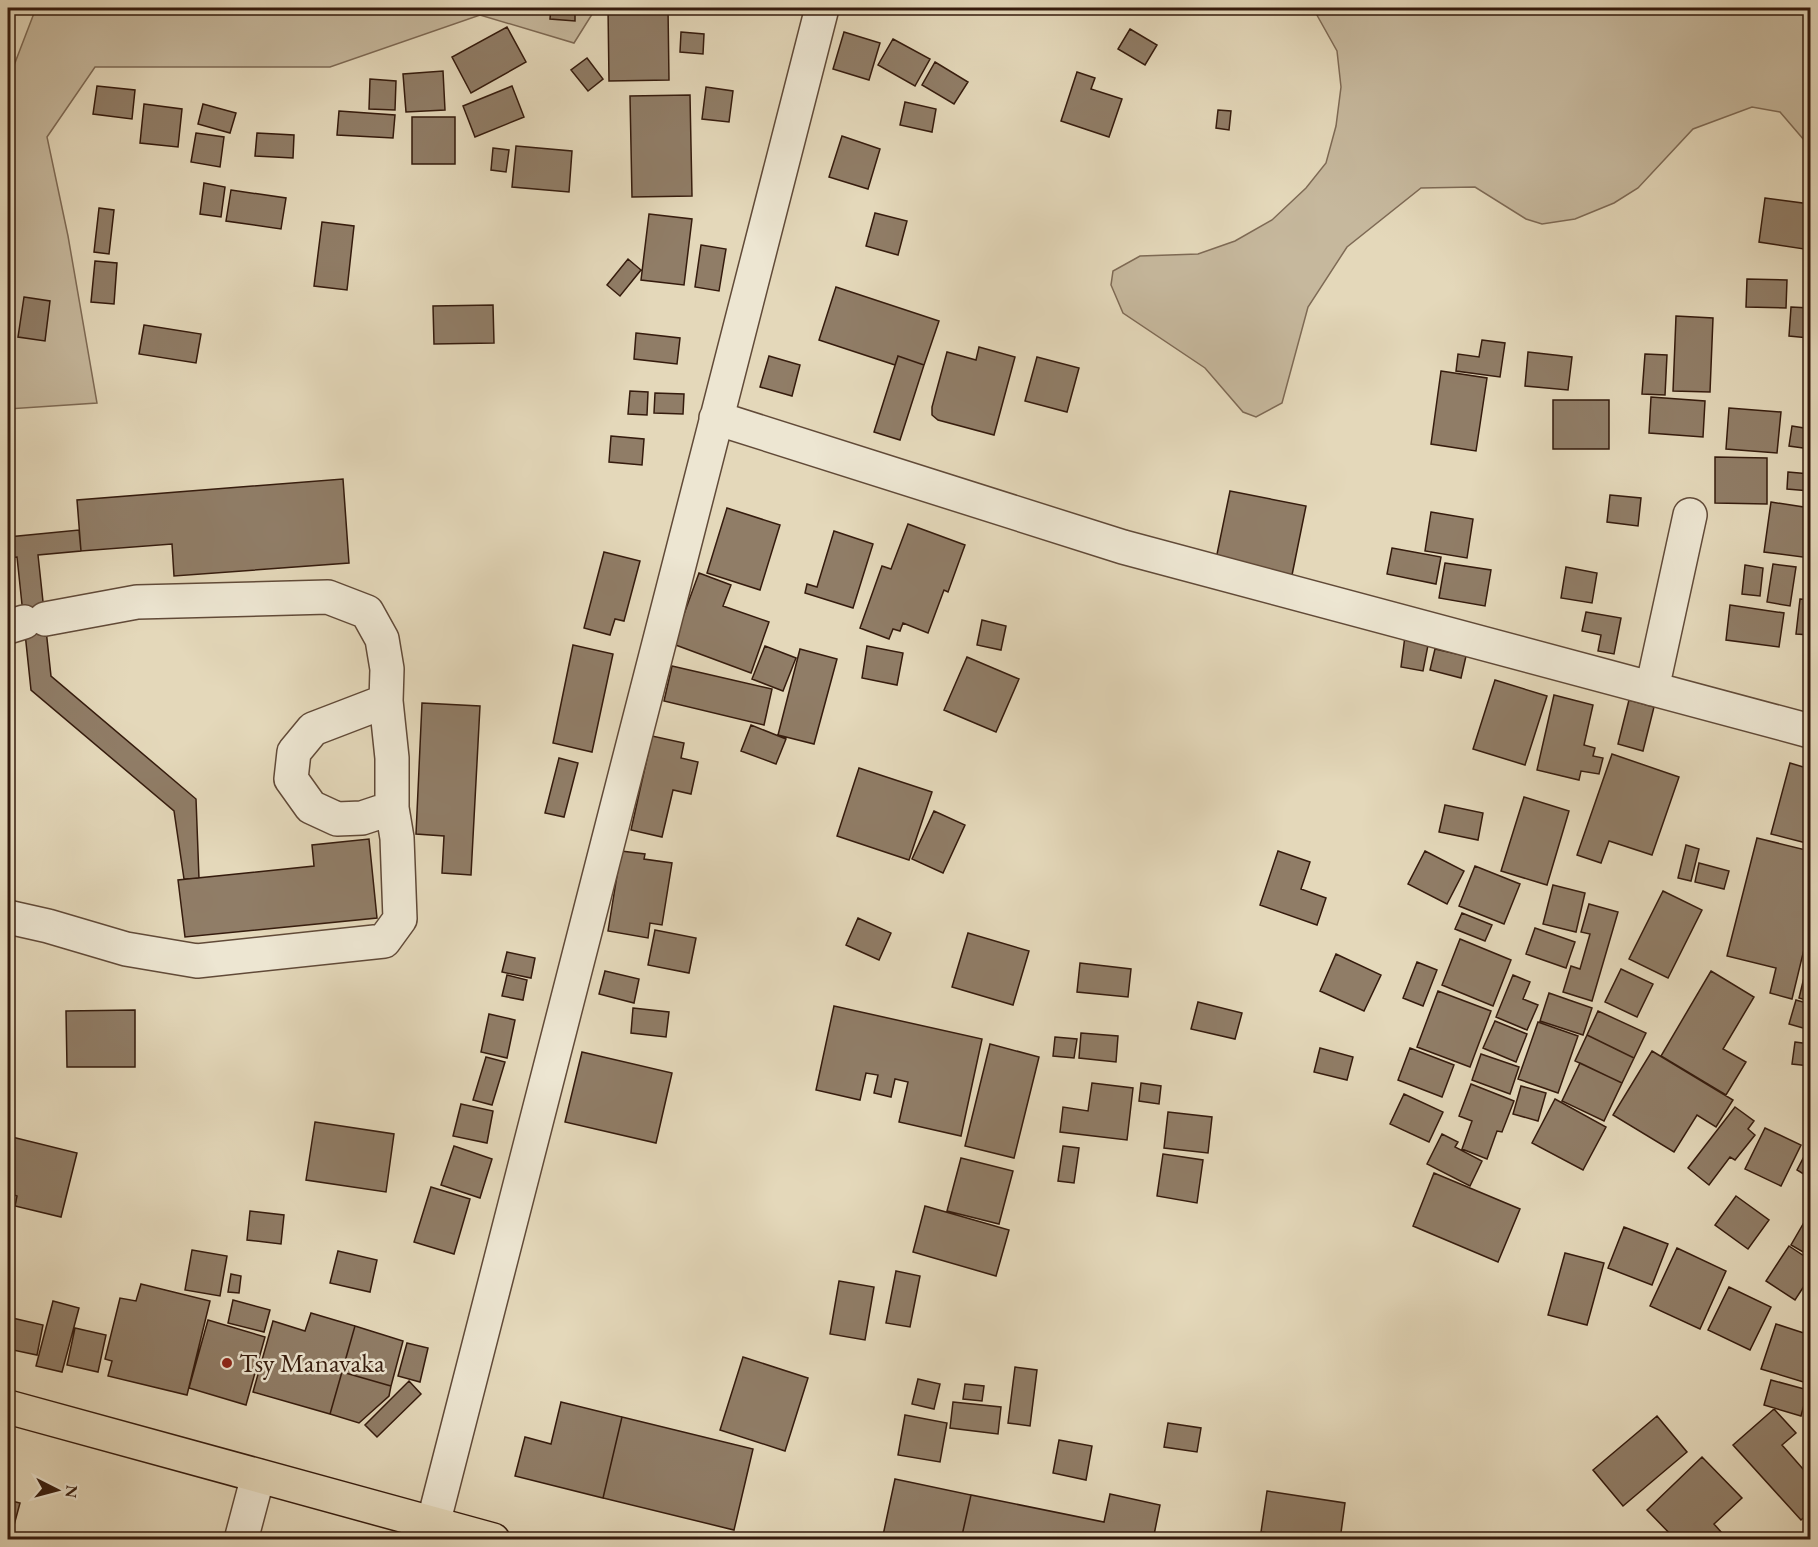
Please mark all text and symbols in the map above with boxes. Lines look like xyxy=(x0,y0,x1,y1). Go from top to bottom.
place label: Tsy Manavaka xyxy=(239,1345,385,1380)
marker: Tsy Manavaka xyxy=(220,1356,234,1370)
north arrow xyxy=(27,1460,87,1520)
text: N xyxy=(60,1484,83,1499)

